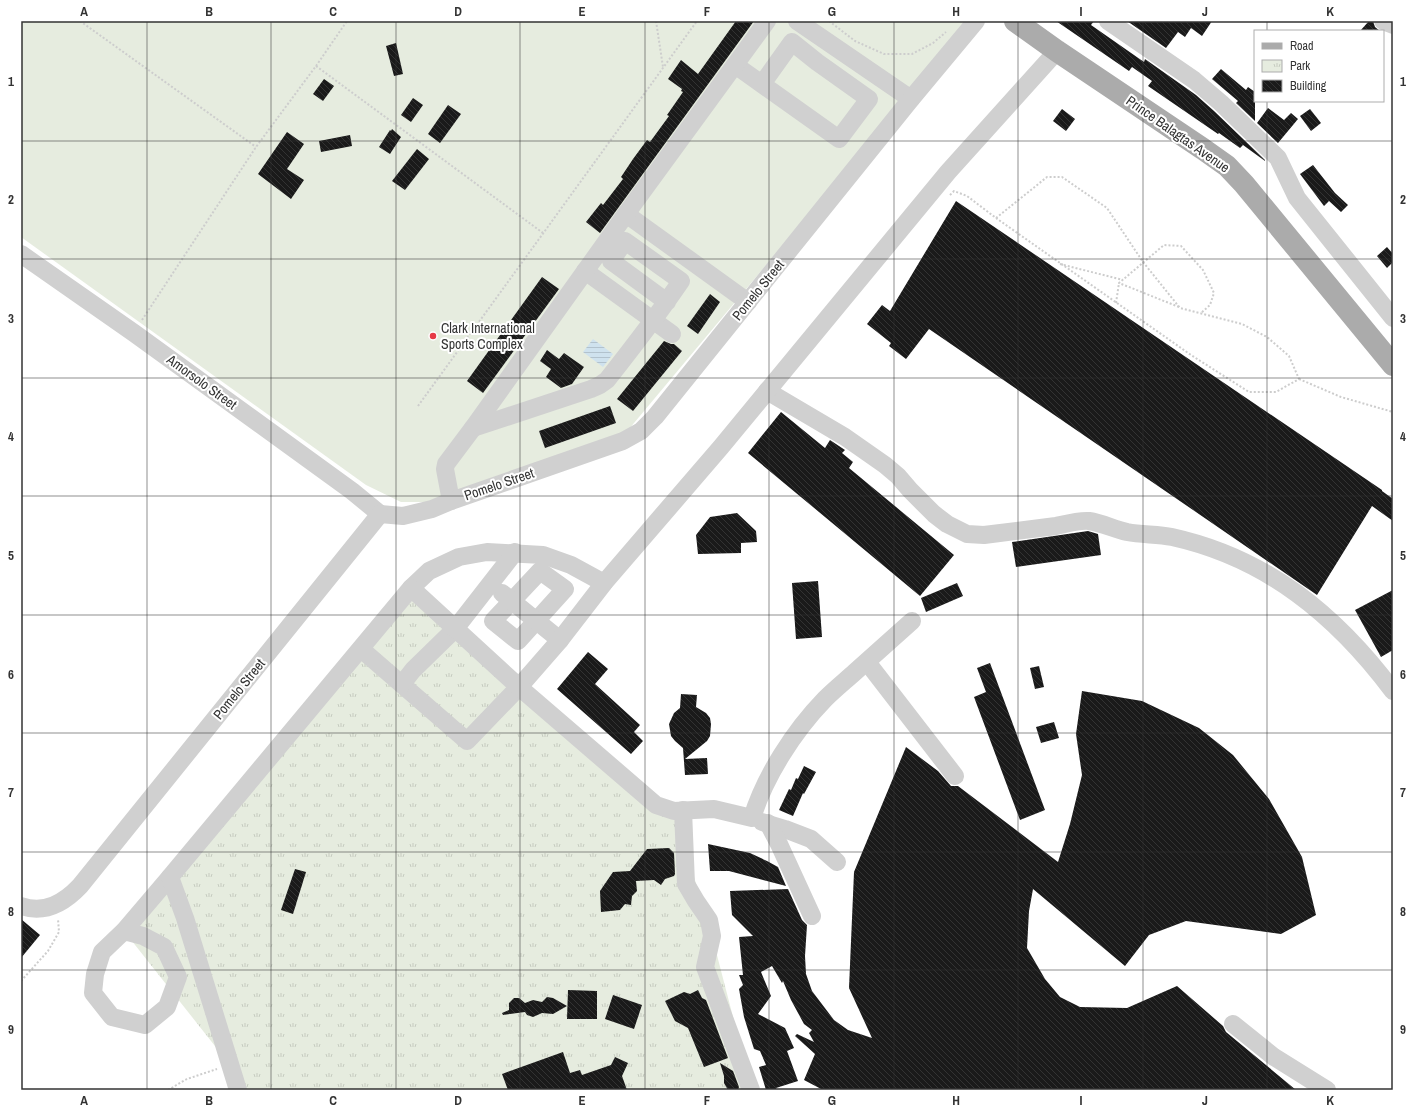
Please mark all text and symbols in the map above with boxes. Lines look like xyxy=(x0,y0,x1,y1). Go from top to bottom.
text: A xyxy=(80,3,88,20)
text: B xyxy=(205,3,213,20)
text: C xyxy=(329,3,337,20)
text: D xyxy=(454,3,462,20)
text: E xyxy=(578,3,586,20)
text: F xyxy=(704,3,711,20)
text: G xyxy=(828,3,836,20)
text: H xyxy=(952,3,960,20)
text: I xyxy=(1080,3,1083,20)
text: J xyxy=(1202,3,1208,20)
text: K xyxy=(1326,3,1334,20)
legend xyxy=(1254,30,1384,102)
text: Road xyxy=(1290,38,1314,54)
text: Park xyxy=(1290,58,1310,74)
text: 1 xyxy=(8,73,14,90)
text: 1 xyxy=(1400,73,1406,90)
text: Building xyxy=(1290,78,1327,94)
street label: Prince Balagtas Avenue xyxy=(1123,92,1233,176)
text: 2 xyxy=(8,191,14,208)
text: 2 xyxy=(1400,191,1406,208)
street label: Pomelo Street xyxy=(728,256,788,324)
text: 3 xyxy=(8,310,14,327)
text: 3 xyxy=(1400,310,1406,327)
place label: Clark International Sports Complex xyxy=(441,319,535,353)
marker: Clark International Sports Complex xyxy=(428,331,438,341)
street label: Amorsolo Street xyxy=(163,350,241,413)
text: 4 xyxy=(8,428,14,445)
text: 4 xyxy=(1400,428,1406,445)
street label: Pomelo Street xyxy=(462,464,536,504)
text: 5 xyxy=(8,547,14,564)
text: 5 xyxy=(1400,547,1406,564)
street label: Pomelo Street xyxy=(209,655,269,723)
text: 6 xyxy=(8,666,14,683)
text: 6 xyxy=(1400,666,1406,683)
text: 7 xyxy=(8,784,14,801)
text: 7 xyxy=(1400,784,1406,801)
text: 8 xyxy=(8,903,14,920)
text: 8 xyxy=(1400,903,1406,920)
text: 9 xyxy=(8,1021,14,1038)
text: 9 xyxy=(1400,1021,1406,1038)
text: A xyxy=(80,1092,88,1109)
text: B xyxy=(205,1092,213,1109)
text: C xyxy=(329,1092,337,1109)
text: D xyxy=(454,1092,462,1109)
text: E xyxy=(578,1092,586,1109)
text: F xyxy=(704,1092,711,1109)
text: G xyxy=(828,1092,836,1109)
text: H xyxy=(952,1092,960,1109)
text: I xyxy=(1080,1092,1083,1109)
text: J xyxy=(1202,1092,1208,1109)
text: K xyxy=(1326,1092,1334,1109)

